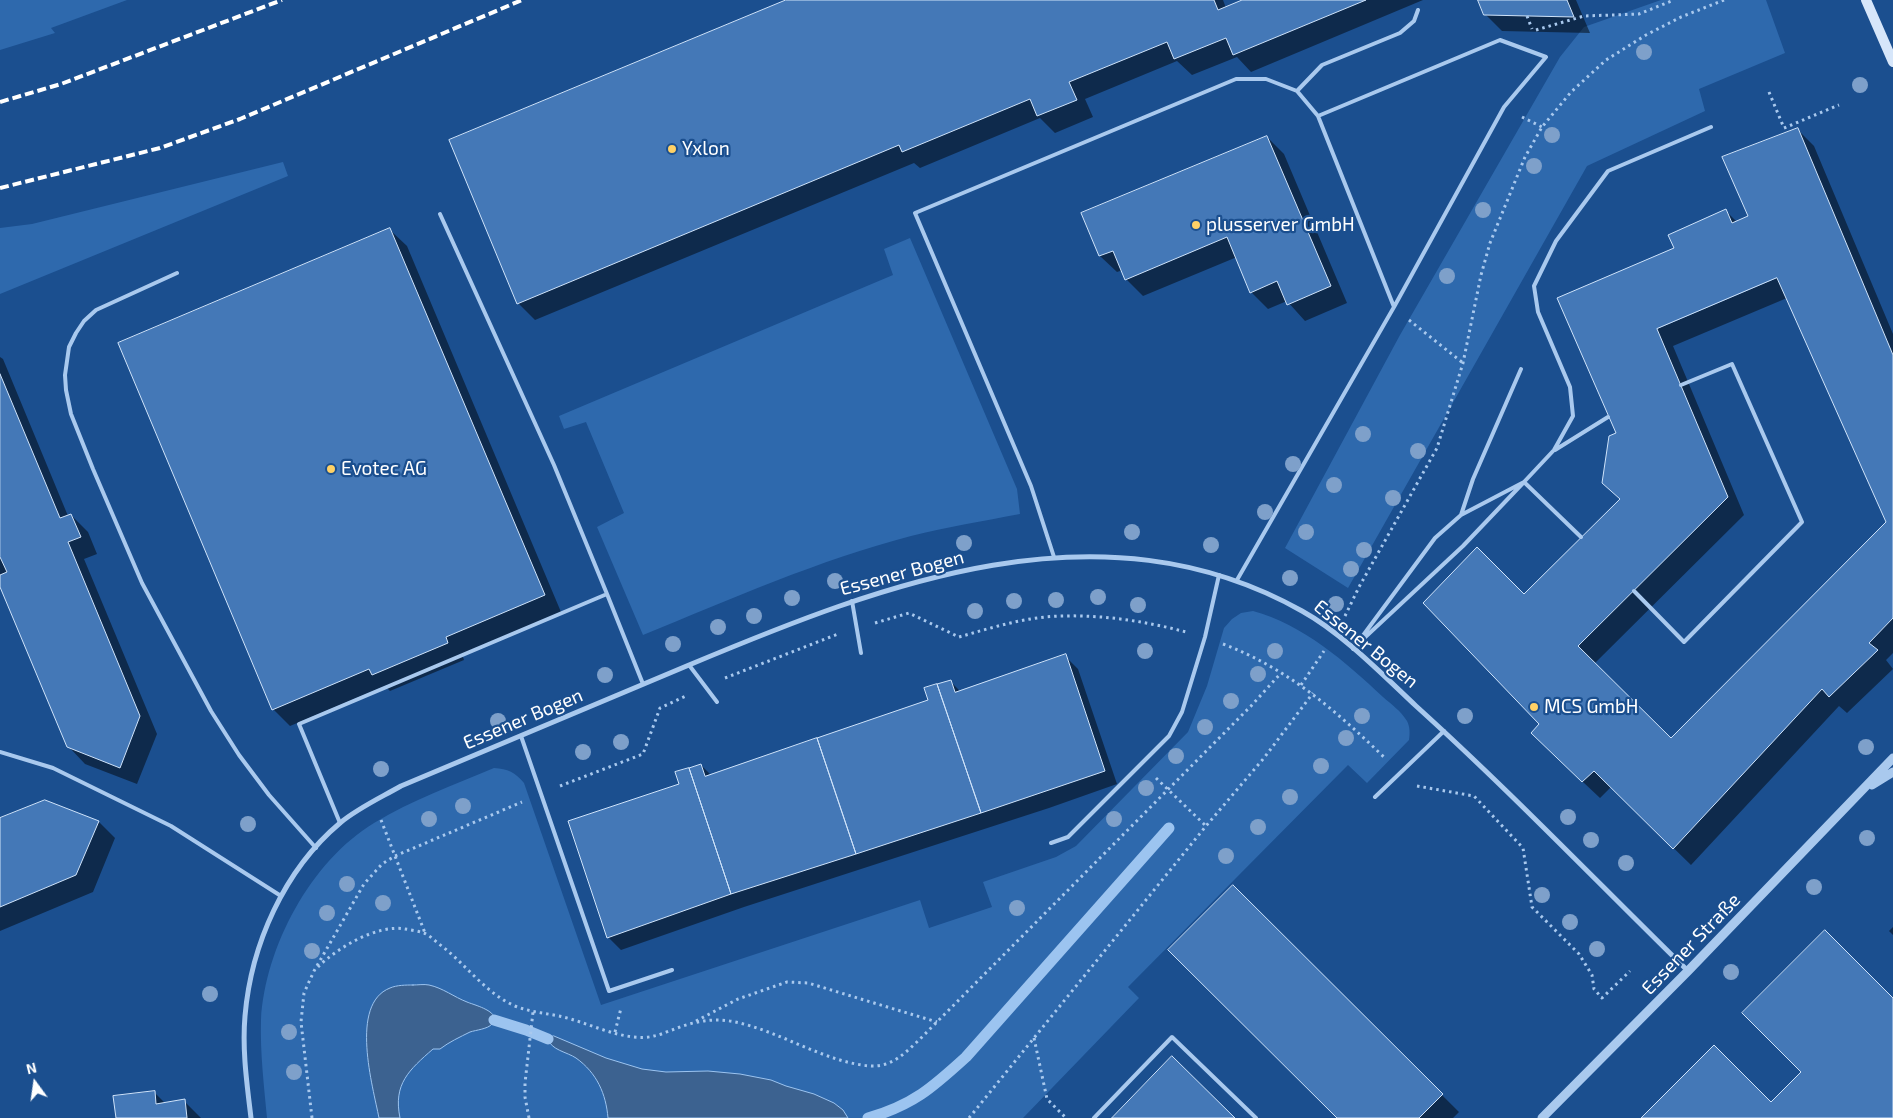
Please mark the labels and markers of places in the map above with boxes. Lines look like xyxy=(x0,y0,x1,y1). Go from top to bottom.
place label: Yxlon xyxy=(682,138,730,160)
marker: Yxlon xyxy=(666,143,678,155)
place label: plusserver GmbH xyxy=(1206,214,1355,236)
marker: plusserver GmbH xyxy=(1190,219,1202,231)
place label: Evotec AG xyxy=(341,458,427,480)
marker: Evotec AG xyxy=(325,463,337,475)
place label: MCS GmbH xyxy=(1544,696,1638,718)
marker: MCS GmbH xyxy=(1528,701,1540,713)

